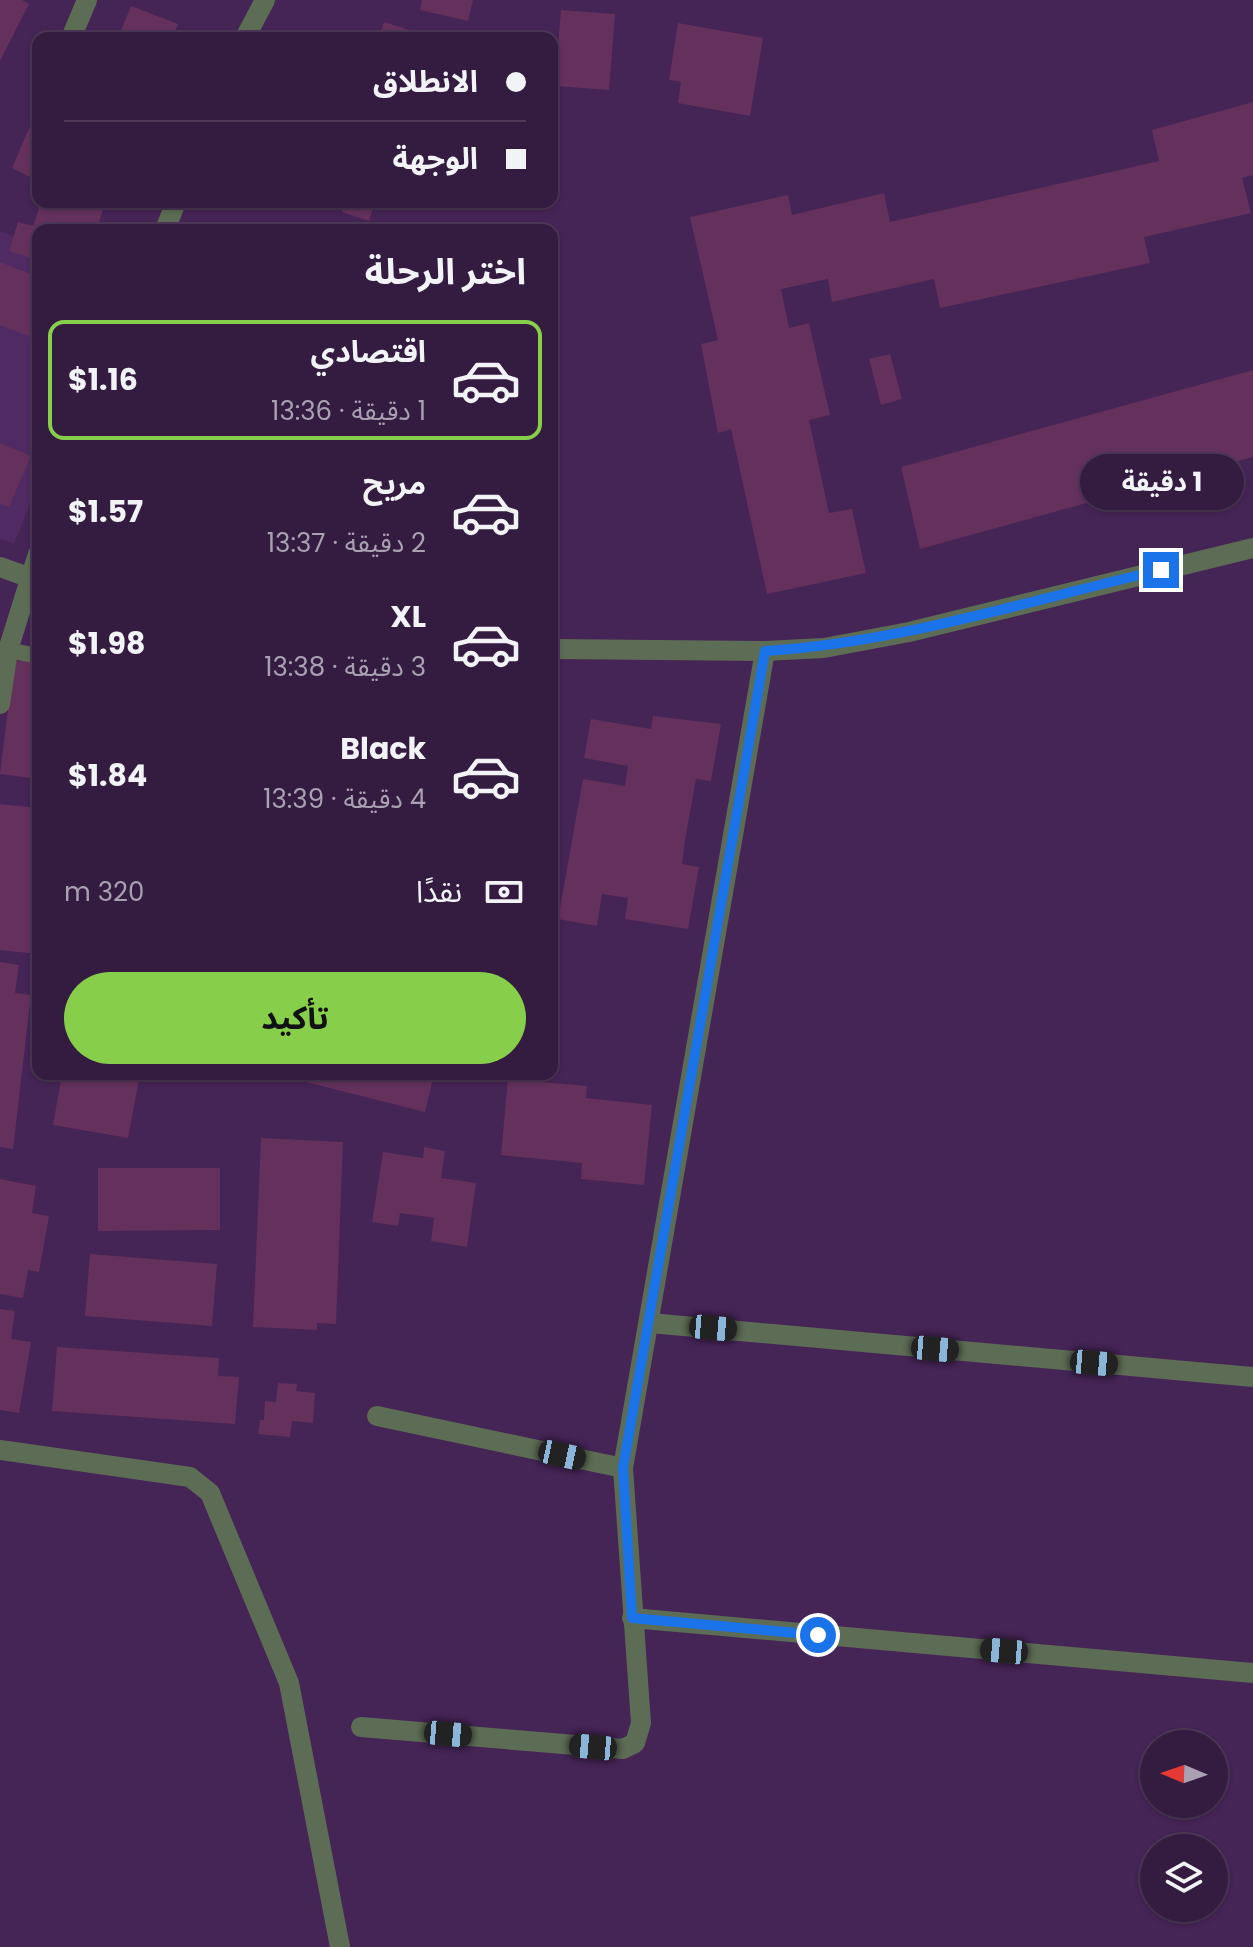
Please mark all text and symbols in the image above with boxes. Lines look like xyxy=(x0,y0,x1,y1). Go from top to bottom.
text: الانطلاق xyxy=(373,60,478,103)
text: الوجهة xyxy=(393,137,478,180)
text: اختر الرحلة xyxy=(365,246,526,297)
text: اقتصادي xyxy=(311,330,426,373)
icon: car xyxy=(450,344,522,416)
text: $1.16 xyxy=(68,358,138,401)
text: 1 دقيقة · 13:36 xyxy=(271,393,426,429)
callout: 1 دقيقة xyxy=(1079,454,1243,510)
text: مريح xyxy=(363,462,426,505)
text: 1 دقيقة xyxy=(1122,464,1202,500)
icon: car xyxy=(450,476,522,548)
text: $1.57 xyxy=(68,490,143,533)
text: 2 دقيقة · 13:37 xyxy=(267,525,426,561)
route end xyxy=(1143,552,1179,588)
text: XL xyxy=(390,595,426,638)
icon: car xyxy=(450,608,522,680)
text: $1.98 xyxy=(68,622,145,665)
text: 3 دقيقة · 13:38 xyxy=(264,649,426,685)
text: Black xyxy=(340,727,426,770)
icon: car xyxy=(450,740,522,812)
text: $1.84 xyxy=(68,754,147,797)
text: 4 دقيقة · 13:39 xyxy=(263,781,426,817)
text: نقدًا xyxy=(416,870,462,913)
icon: cash xyxy=(482,870,526,914)
text: 320 m xyxy=(64,874,144,910)
button: تأكيد xyxy=(64,972,526,1064)
car xyxy=(688,1314,738,1342)
car xyxy=(910,1335,960,1363)
car xyxy=(1069,1349,1119,1377)
car xyxy=(536,1438,588,1472)
route start xyxy=(800,1617,836,1653)
car xyxy=(979,1637,1029,1665)
car xyxy=(423,1720,473,1748)
north arrow xyxy=(1140,1730,1228,1818)
map controls xyxy=(1140,1730,1228,1922)
car xyxy=(568,1733,618,1761)
button: layers xyxy=(1140,1834,1228,1922)

